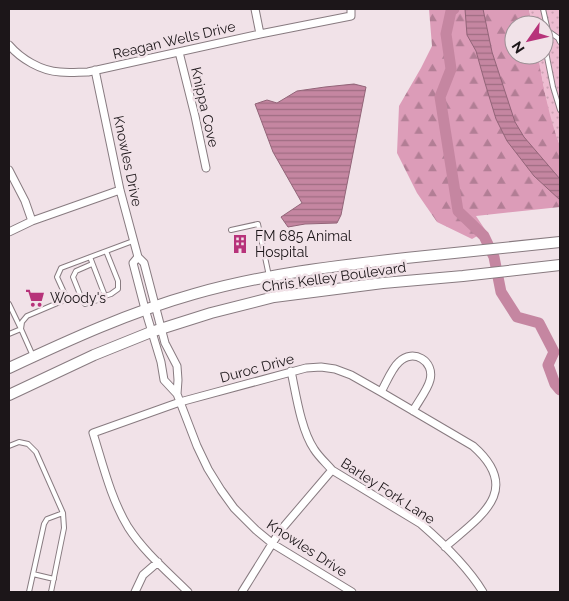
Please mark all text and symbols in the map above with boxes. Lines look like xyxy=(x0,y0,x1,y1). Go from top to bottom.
north arrow xyxy=(504,15,554,65)
street label: Reagan Wells Drive xyxy=(111,18,237,62)
text: N xyxy=(509,38,528,56)
street label: Knippa Cove xyxy=(188,65,222,149)
street label: Knowles Drive xyxy=(111,114,145,208)
place label: FM 685 Animal Hospital xyxy=(255,228,352,260)
building icon: FM 685 Animal Hospital xyxy=(229,233,251,255)
street label: Chris Kelley Boulevard xyxy=(261,259,407,295)
supermarket icon: Woody's xyxy=(24,287,46,309)
place label: Woody's xyxy=(50,290,106,306)
street label: Duroc Drive xyxy=(218,350,296,386)
street label: Barley Fork Lane xyxy=(338,455,438,527)
street label: Knowles Drive xyxy=(264,516,350,580)

